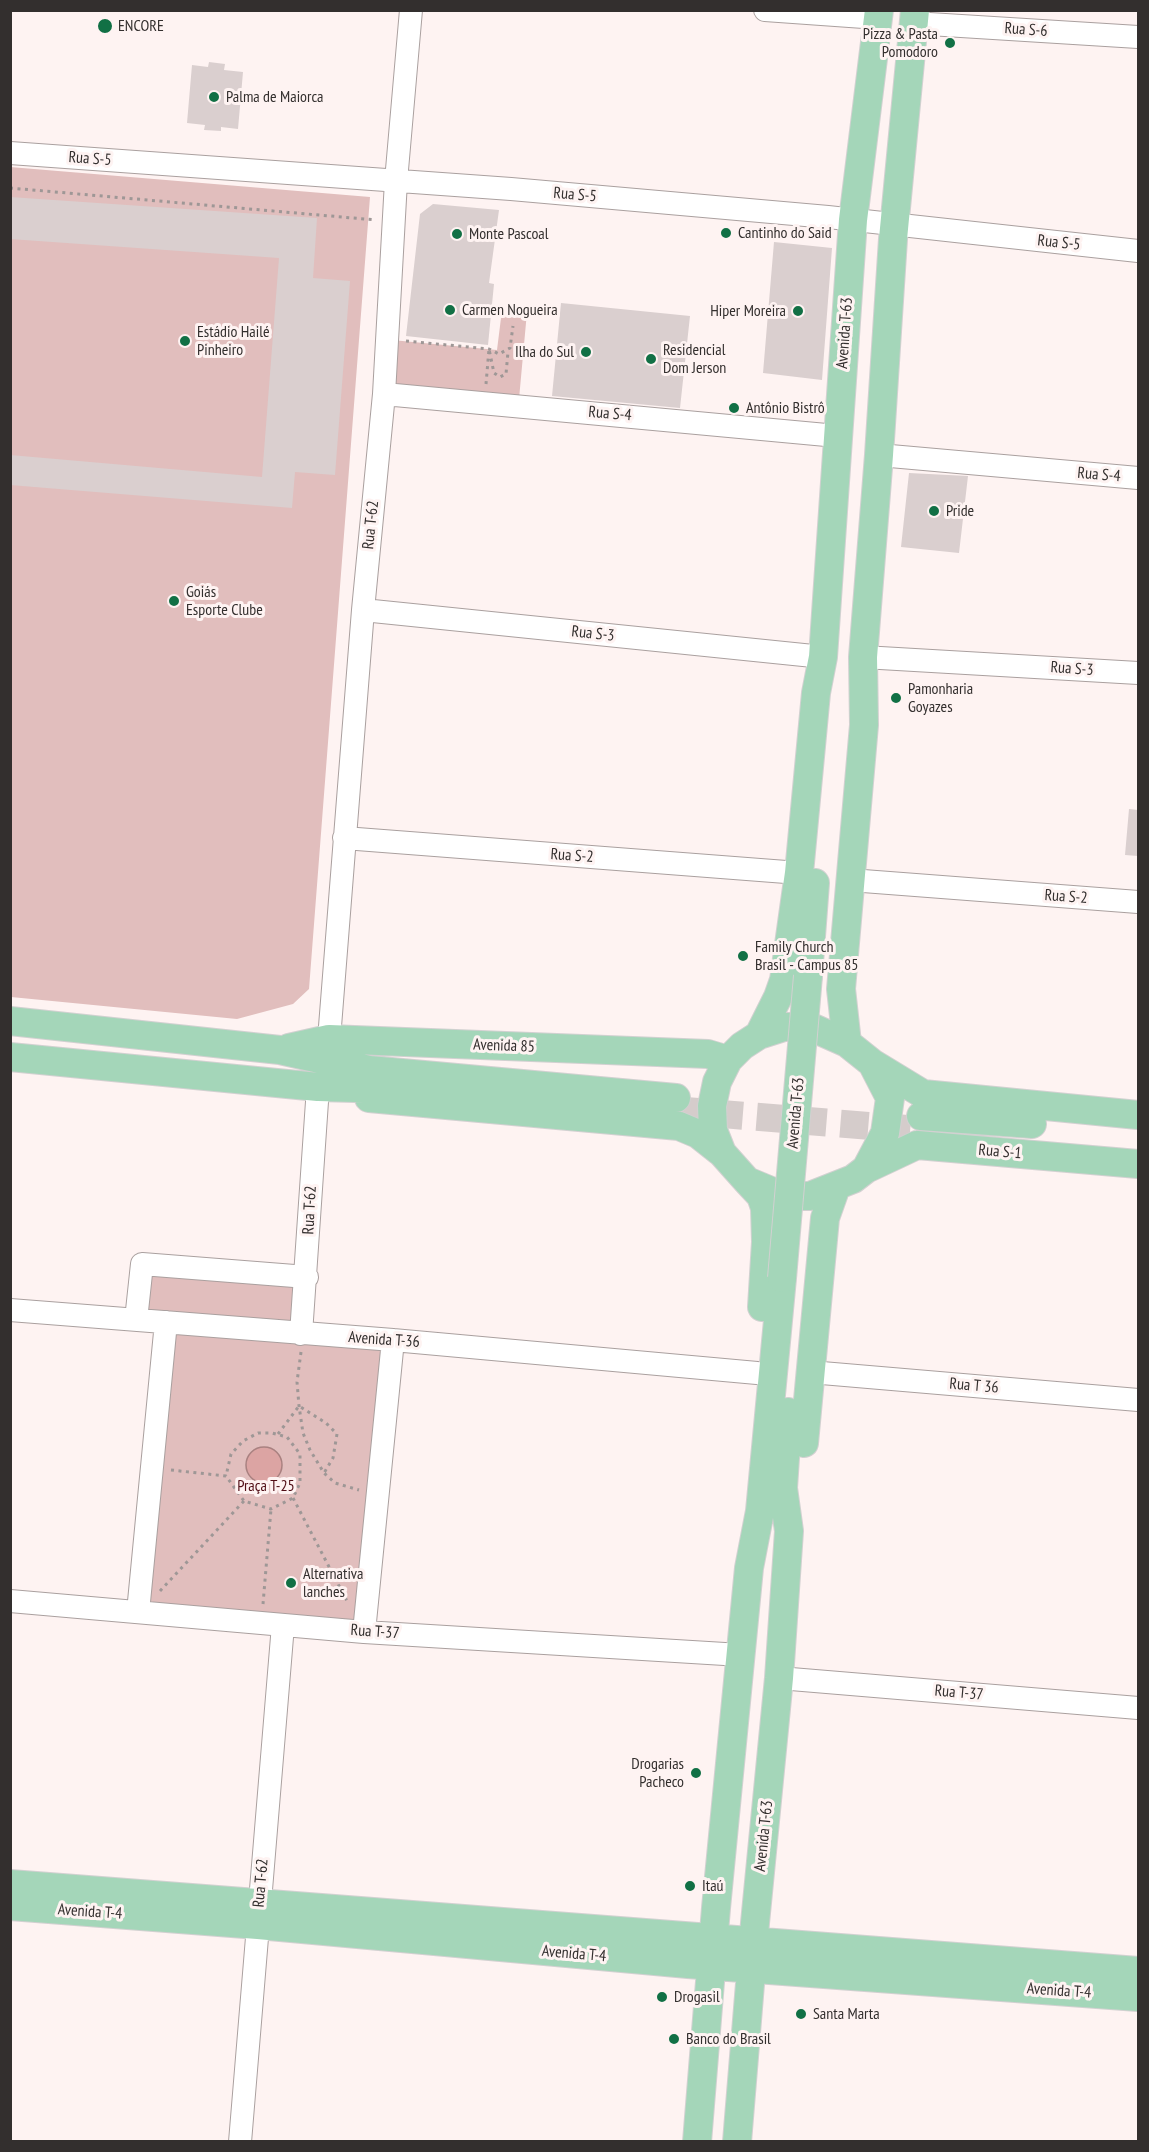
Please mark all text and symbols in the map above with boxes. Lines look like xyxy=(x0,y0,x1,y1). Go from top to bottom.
place label: ENCORE xyxy=(118,16,164,36)
marker: ENCORE xyxy=(96,17,114,35)
street label: Rua S-6 xyxy=(1004,19,1048,41)
place label: Pizza & Pasta Pomodoro xyxy=(863,24,938,62)
marker: Pizza & Pasta Pomodoro xyxy=(943,36,957,50)
place label: Palma de Maiorca xyxy=(226,87,324,107)
marker: Palma de Maiorca xyxy=(207,90,221,104)
street label: Rua S-5 xyxy=(68,148,112,170)
street label: Rua S-5 xyxy=(553,184,597,206)
place label: Cantinho do Said xyxy=(738,223,832,243)
place label: Monte Pascoal xyxy=(469,224,548,244)
marker: Cantinho do Said xyxy=(719,226,733,240)
marker: Monte Pascoal xyxy=(450,227,464,241)
street label: Rua S-5 xyxy=(1037,231,1081,255)
street label: Avenida T-63 xyxy=(833,297,857,369)
place label: Carmen Nogueira xyxy=(462,300,558,320)
place label: Hiper Moreira xyxy=(710,301,786,321)
marker: Carmen Nogueira xyxy=(443,303,457,317)
marker: Hiper Moreira xyxy=(791,304,805,318)
place label: Estádio Hailé Pinheiro xyxy=(197,322,270,360)
marker: Estádio Hailé Pinheiro xyxy=(178,334,192,348)
place label: Residencial Dom Jerson xyxy=(663,340,726,378)
place label: Ilha do Sul xyxy=(515,342,574,362)
marker: Ilha do Sul xyxy=(579,345,593,359)
marker: Residencial Dom Jerson xyxy=(644,352,658,366)
place label: Antônio Bistrô xyxy=(746,398,825,418)
marker: Antônio Bistrô xyxy=(727,401,741,415)
street label: Rua S-4 xyxy=(588,403,632,425)
street label: Rua S-4 xyxy=(1077,464,1121,486)
street label: Rua T-62 xyxy=(359,500,383,550)
place label: Pride xyxy=(946,501,974,521)
marker: Pride xyxy=(927,504,941,518)
place label: Goiás Esporte Clube xyxy=(186,582,263,620)
marker: Goiás Esporte Clube xyxy=(167,594,181,608)
street label: Rua S-3 xyxy=(571,622,615,646)
street label: Rua S-3 xyxy=(1050,658,1094,680)
place label: Pamonharia Goyazes xyxy=(908,679,973,717)
marker: Pamonharia Goyazes xyxy=(889,691,903,705)
street label: Rua S-2 xyxy=(550,845,594,867)
street label: Rua S-2 xyxy=(1044,886,1088,908)
place label: Family Church Brasil - Campus 85 xyxy=(755,937,858,975)
marker: Family Church Brasil - Campus 85 xyxy=(736,949,750,963)
street label: Avenida 85 xyxy=(473,1035,535,1057)
street label: Avenida T-63 xyxy=(783,1076,809,1150)
street label: Rua S-1 xyxy=(978,1141,1022,1163)
street label: Rua T-62 xyxy=(299,1185,321,1235)
street label: Avenida T-36 xyxy=(348,1328,420,1352)
street label: Rua T 36 xyxy=(949,1374,999,1398)
park label: Praça T-25 xyxy=(237,1476,295,1496)
place label: Alternativa lanches xyxy=(303,1564,363,1602)
marker: Alternativa lanches xyxy=(284,1576,298,1590)
street label: Rua T-37 xyxy=(350,1621,400,1643)
street label: Rua T-37 xyxy=(934,1681,984,1705)
place label: Drogarias Pacheco xyxy=(631,1754,684,1792)
marker: Drogarias Pacheco xyxy=(689,1766,703,1780)
street label: Avenida T-63 xyxy=(751,1799,777,1873)
street label: Rua T-62 xyxy=(249,1858,273,1908)
place label: Itaú xyxy=(702,1876,723,1896)
marker: Itaú xyxy=(683,1879,697,1893)
street label: Avenida T-4 xyxy=(57,1900,123,1924)
street label: Avenida T-4 xyxy=(541,1942,607,1966)
street label: Avenida T-4 xyxy=(1026,1979,1092,2003)
place label: Drogasil xyxy=(674,1987,720,2007)
marker: Drogasil xyxy=(655,1990,669,2004)
place label: Santa Marta xyxy=(813,2004,880,2024)
marker: Santa Marta xyxy=(794,2007,808,2021)
place label: Banco do Brasil xyxy=(686,2029,771,2049)
marker: Banco do Brasil xyxy=(667,2032,681,2046)

